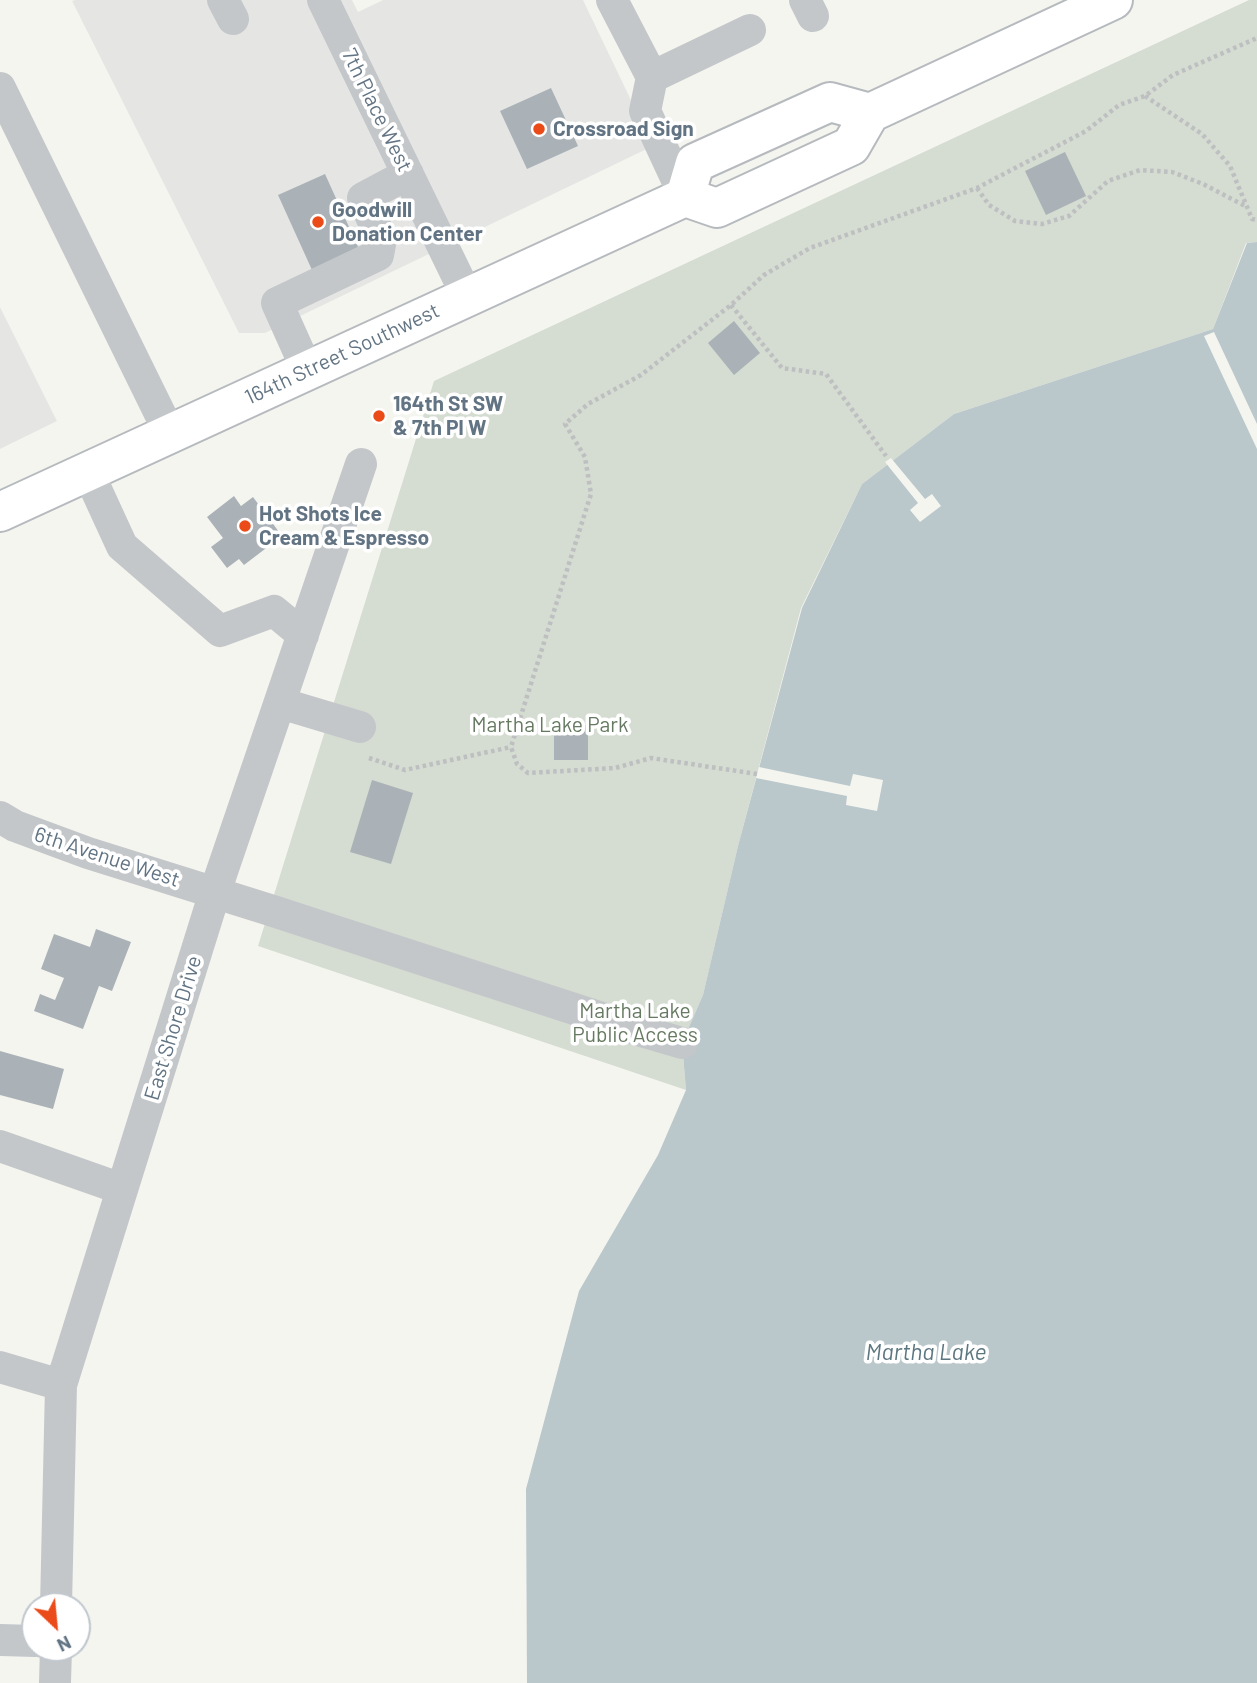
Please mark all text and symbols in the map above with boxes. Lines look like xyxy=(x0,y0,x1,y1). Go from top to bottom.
street label: 7th Place West xyxy=(336,44,418,176)
place label: Crossroad Sign xyxy=(553,116,694,142)
marker: Crossroad Sign xyxy=(531,121,547,137)
place label: Goodwill Donation Center xyxy=(332,197,483,247)
marker: Goodwill Donation Center xyxy=(310,214,326,230)
street label: 164th Street Southwest xyxy=(241,298,443,410)
place label: 164th St SW & 7th Pl W xyxy=(393,391,503,441)
marker: 164th St SW & 7th Pl W xyxy=(371,408,387,424)
place label: Hot Shots Ice Cream & Espresso xyxy=(259,501,429,551)
marker: Hot Shots Ice Cream & Espresso xyxy=(237,518,253,534)
park label: Martha Lake Park xyxy=(471,712,629,738)
street label: 6th Avenue West xyxy=(31,822,183,892)
street label: East Shore Drive xyxy=(139,953,207,1103)
park label: Martha Lake Public Access xyxy=(572,998,698,1048)
water label: Martha Lake xyxy=(866,1338,986,1366)
north arrow xyxy=(21,1592,91,1662)
text: N xyxy=(54,1631,75,1658)

